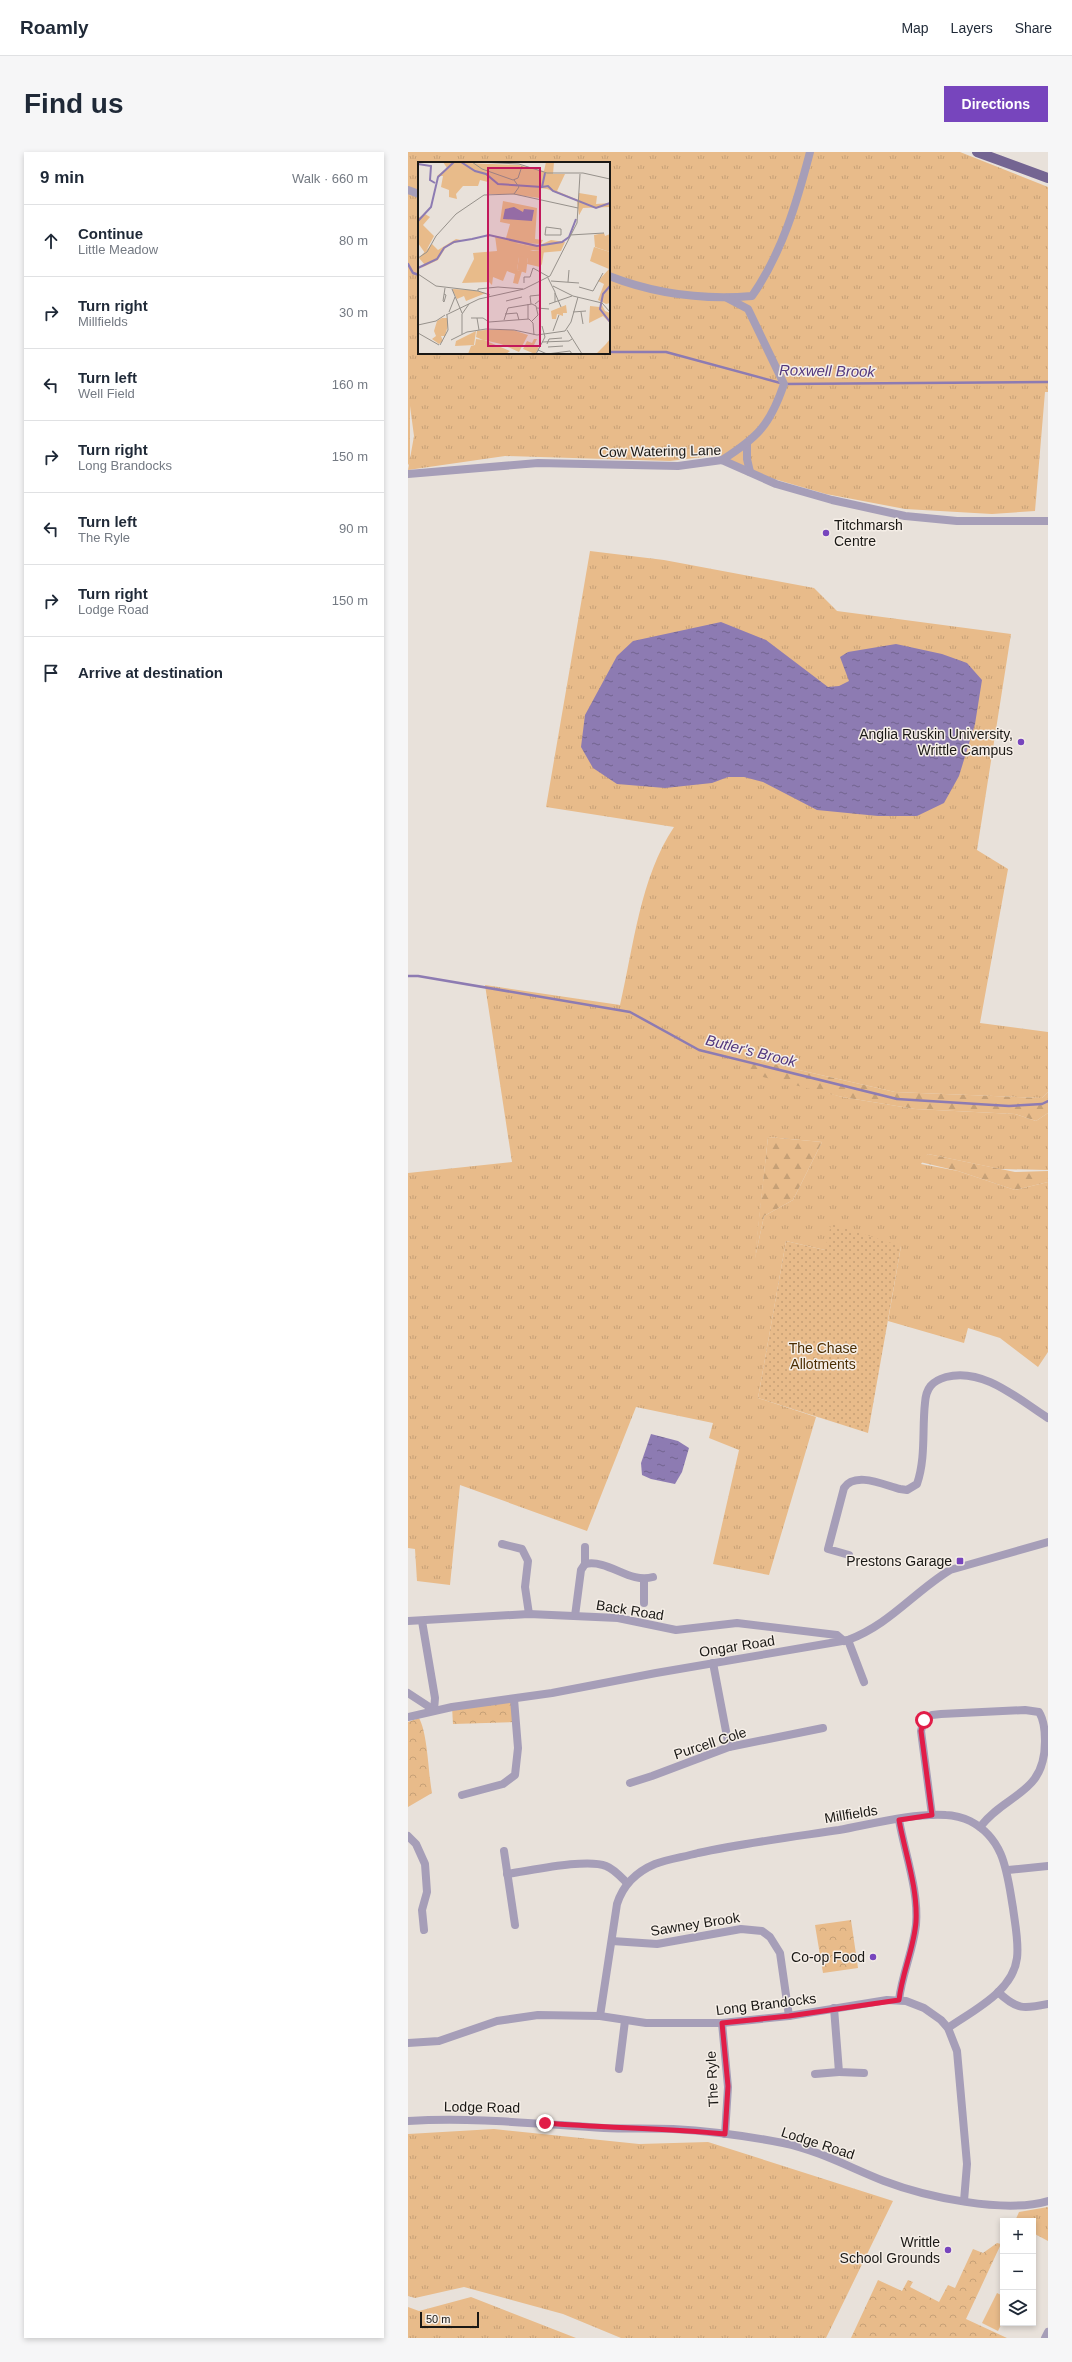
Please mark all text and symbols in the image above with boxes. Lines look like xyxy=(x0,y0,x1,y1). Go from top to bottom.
text: Roamly xyxy=(20,17,89,38)
text: Map xyxy=(901,20,929,36)
text: Layers xyxy=(951,20,993,36)
text: Share xyxy=(1015,20,1052,36)
button: Directions xyxy=(944,86,1048,122)
text: Find us xyxy=(24,88,124,119)
inset map xyxy=(418,162,610,354)
text: 9 min xyxy=(40,168,84,187)
text: Walk · 660 m xyxy=(292,171,368,186)
text: Continue xyxy=(78,225,143,242)
icon: ahead xyxy=(40,230,62,252)
text: 80 m xyxy=(339,233,368,248)
text: Little Meadow xyxy=(78,242,158,257)
text: Turn right xyxy=(78,297,148,314)
icon: right xyxy=(40,302,62,324)
text: 30 m xyxy=(339,305,368,320)
text: Millfields xyxy=(78,314,128,329)
water label: Roxwell Brook xyxy=(779,361,877,380)
text: Turn left xyxy=(78,369,137,386)
icon: left xyxy=(40,374,62,396)
text: 160 m xyxy=(332,377,368,392)
text: Well Field xyxy=(78,386,135,401)
text: Turn right xyxy=(78,441,148,458)
street label: Cow Watering Lane xyxy=(599,442,722,460)
icon: right xyxy=(40,446,62,468)
text: 150 m xyxy=(332,449,368,464)
text: Long Brandocks xyxy=(78,458,172,473)
text: Turn left xyxy=(78,513,137,530)
place label: Titchmarsh Centre xyxy=(834,517,903,549)
icon: left xyxy=(40,518,62,540)
text: 90 m xyxy=(339,521,368,536)
marker: Titchmarsh Centre xyxy=(821,528,831,538)
text: The Ryle xyxy=(78,530,130,545)
text: Turn right xyxy=(78,585,148,602)
icon: right xyxy=(40,590,62,612)
text: 150 m xyxy=(332,593,368,608)
text: Lodge Road xyxy=(78,602,149,617)
icon: arrive xyxy=(40,662,62,684)
text: Arrive at destination xyxy=(78,664,223,681)
place label: Anglia Ruskin University, Writtle Campus xyxy=(859,726,1013,758)
marker: Anglia Ruskin University, Writtle Campus xyxy=(1016,737,1026,747)
water label: Butler's Brook xyxy=(704,1031,800,1070)
park label: The Chase Allotments xyxy=(789,1340,857,1372)
place label: Prestons Garage xyxy=(846,1553,952,1569)
marker: Prestons Garage xyxy=(955,1556,965,1566)
street label: Back Road xyxy=(595,1597,665,1623)
street label: Ongar Road xyxy=(698,1632,776,1660)
route start xyxy=(915,1711,933,1729)
street label: Purcell Cole xyxy=(672,1724,749,1762)
street label: Millfields xyxy=(823,1802,879,1826)
street label: Sawney Brook xyxy=(649,1909,742,1939)
place label: Co-op Food xyxy=(791,1949,865,1965)
marker: Co-op Food xyxy=(868,1952,878,1962)
street label: Long Brandocks xyxy=(715,1990,817,2018)
street label: The Ryle xyxy=(703,2050,721,2107)
street label: Lodge Road xyxy=(444,2098,520,2116)
route end xyxy=(536,2114,554,2132)
street label: Lodge Road xyxy=(779,2124,857,2162)
map controls xyxy=(1000,2218,1036,2326)
button: + xyxy=(1000,2218,1036,2254)
place label: Writtle School Grounds xyxy=(840,2234,940,2266)
marker: Writtle School Grounds xyxy=(943,2245,953,2255)
button: − xyxy=(1000,2254,1036,2290)
button: layers xyxy=(1000,2290,1036,2326)
scale bar xyxy=(420,2310,479,2329)
text: 50 m xyxy=(426,2313,450,2325)

